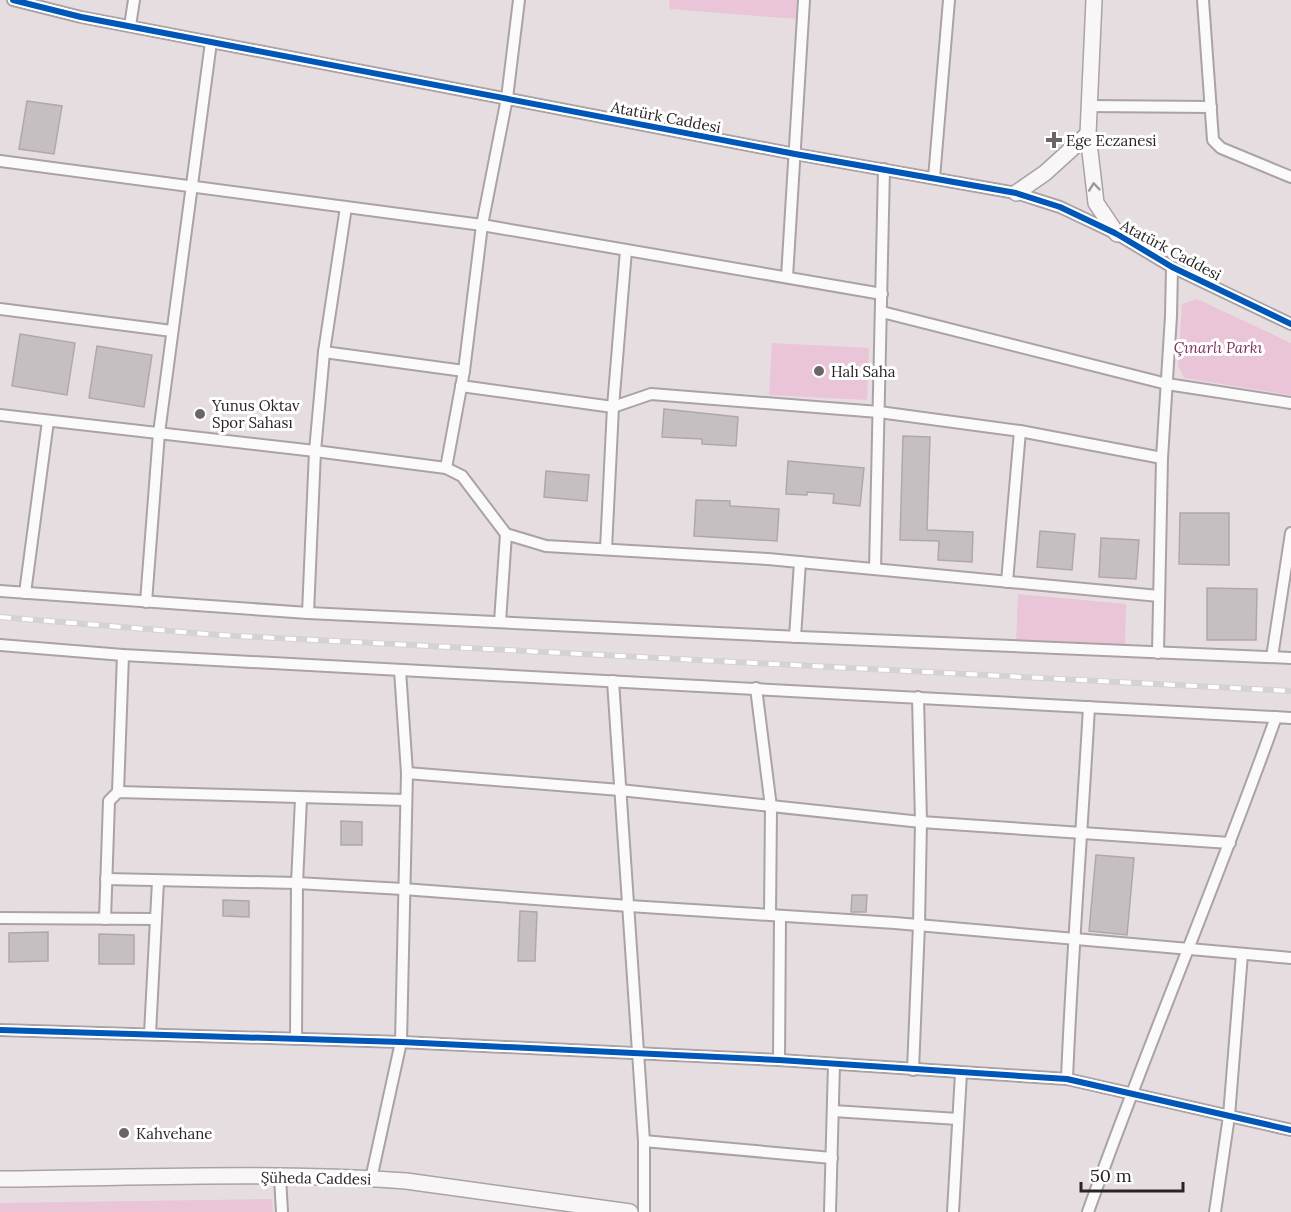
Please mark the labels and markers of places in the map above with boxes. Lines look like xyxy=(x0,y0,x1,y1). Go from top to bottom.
place label: Ege Eczanesi xyxy=(1066,131,1157,150)
marker: Ege Eczanesi xyxy=(1047,133,1061,147)
place label: Halı Saha xyxy=(831,362,896,381)
marker: Halı Saha xyxy=(812,364,826,378)
place label: Yunus Oktav Spor Sahası xyxy=(211,396,300,432)
marker: Yunus Oktav Spor Sahası xyxy=(193,407,207,421)
place label: Kahvehane xyxy=(136,1124,213,1143)
marker: Kahvehane xyxy=(117,1126,131,1140)

